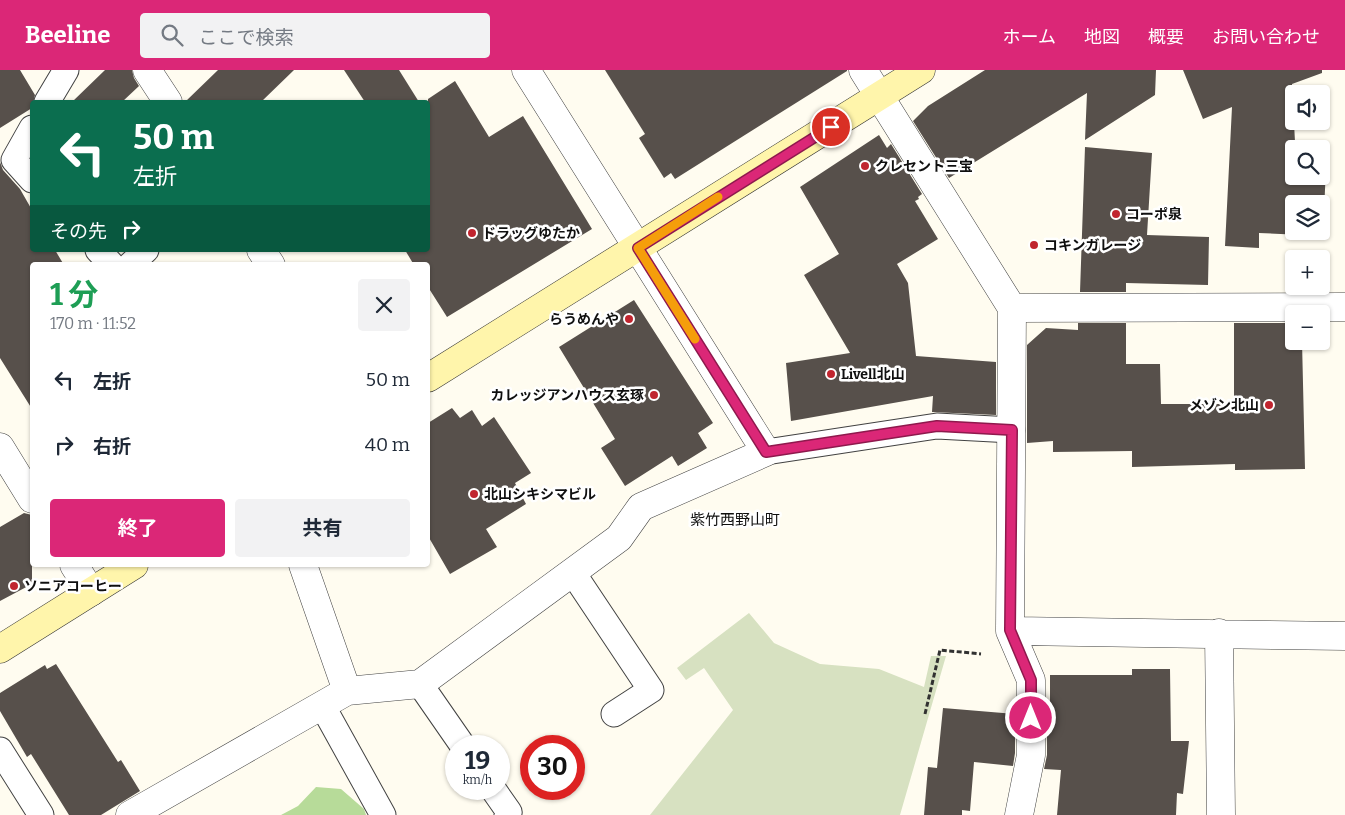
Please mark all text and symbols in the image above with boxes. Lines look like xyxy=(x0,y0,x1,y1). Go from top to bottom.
search box xyxy=(140,13,490,58)
text: Beeline xyxy=(25,21,110,49)
icon: search xyxy=(158,21,186,49)
text: ここで検索 xyxy=(198,26,293,49)
text: ホーム xyxy=(1003,26,1056,48)
text: 地図 xyxy=(1084,26,1120,48)
text: 概要 xyxy=(1148,26,1184,48)
text: お問い合わせ xyxy=(1212,26,1320,48)
map controls xyxy=(1285,85,1330,350)
button: sound xyxy=(1285,85,1330,130)
pin xyxy=(810,106,852,148)
icon: arrive xyxy=(817,113,845,141)
text: 50 m xyxy=(133,116,214,158)
icon: left xyxy=(50,120,115,185)
button: search xyxy=(1285,140,1330,185)
place label: クレセント三宝 xyxy=(875,158,973,175)
marker: クレセント三宝 xyxy=(859,160,871,172)
text: 左折 xyxy=(133,163,177,190)
button: layers xyxy=(1285,195,1330,240)
place label: コーポ泉 xyxy=(1126,206,1182,223)
marker: コーポ泉 xyxy=(1110,208,1122,220)
icon: right xyxy=(117,215,145,243)
text: その先 xyxy=(50,220,107,243)
place label: ドラッグゆたか xyxy=(482,225,580,242)
marker: ドラッグゆたか xyxy=(466,227,478,239)
place label: コキンガレージ xyxy=(1044,237,1141,254)
marker: コキンガレージ xyxy=(1028,239,1040,251)
button: + xyxy=(1285,250,1330,295)
text: 1 分 xyxy=(50,277,98,313)
button: close xyxy=(358,279,410,331)
button: − xyxy=(1285,305,1330,350)
place label: らうめんや xyxy=(549,311,619,328)
marker: らうめんや xyxy=(623,313,635,325)
text: 170 m · 11:52 xyxy=(50,314,136,333)
icon: left xyxy=(50,366,78,394)
place label: Livell北山 xyxy=(841,366,905,383)
text: 50 m xyxy=(366,368,410,391)
marker: Livell北山 xyxy=(825,368,837,380)
text: 左折 xyxy=(93,370,131,393)
place label: カレッジアンハウス玄琢 xyxy=(491,387,644,404)
marker: カレッジアンハウス玄琢 xyxy=(648,389,660,401)
place label: メゾン北山 xyxy=(1189,397,1259,414)
marker: メゾン北山 xyxy=(1263,399,1275,411)
icon: right xyxy=(50,431,78,459)
text: 40 m xyxy=(365,433,410,456)
text: 右折 xyxy=(93,435,131,458)
place label: 北山シキシマビル xyxy=(484,486,596,503)
marker: 北山シキシマビル xyxy=(468,488,480,500)
button: 終了 xyxy=(50,499,225,557)
button: 共有 xyxy=(235,499,410,557)
district label: 紫竹西野山町 xyxy=(690,511,780,529)
place label: ソニアコーヒー xyxy=(24,578,122,595)
marker: ソニアコーヒー xyxy=(8,580,20,592)
position arrow xyxy=(1004,691,1056,743)
speed limit sign: 30 xyxy=(520,735,585,800)
text: 19 xyxy=(465,746,490,776)
text: km/h xyxy=(463,773,492,787)

